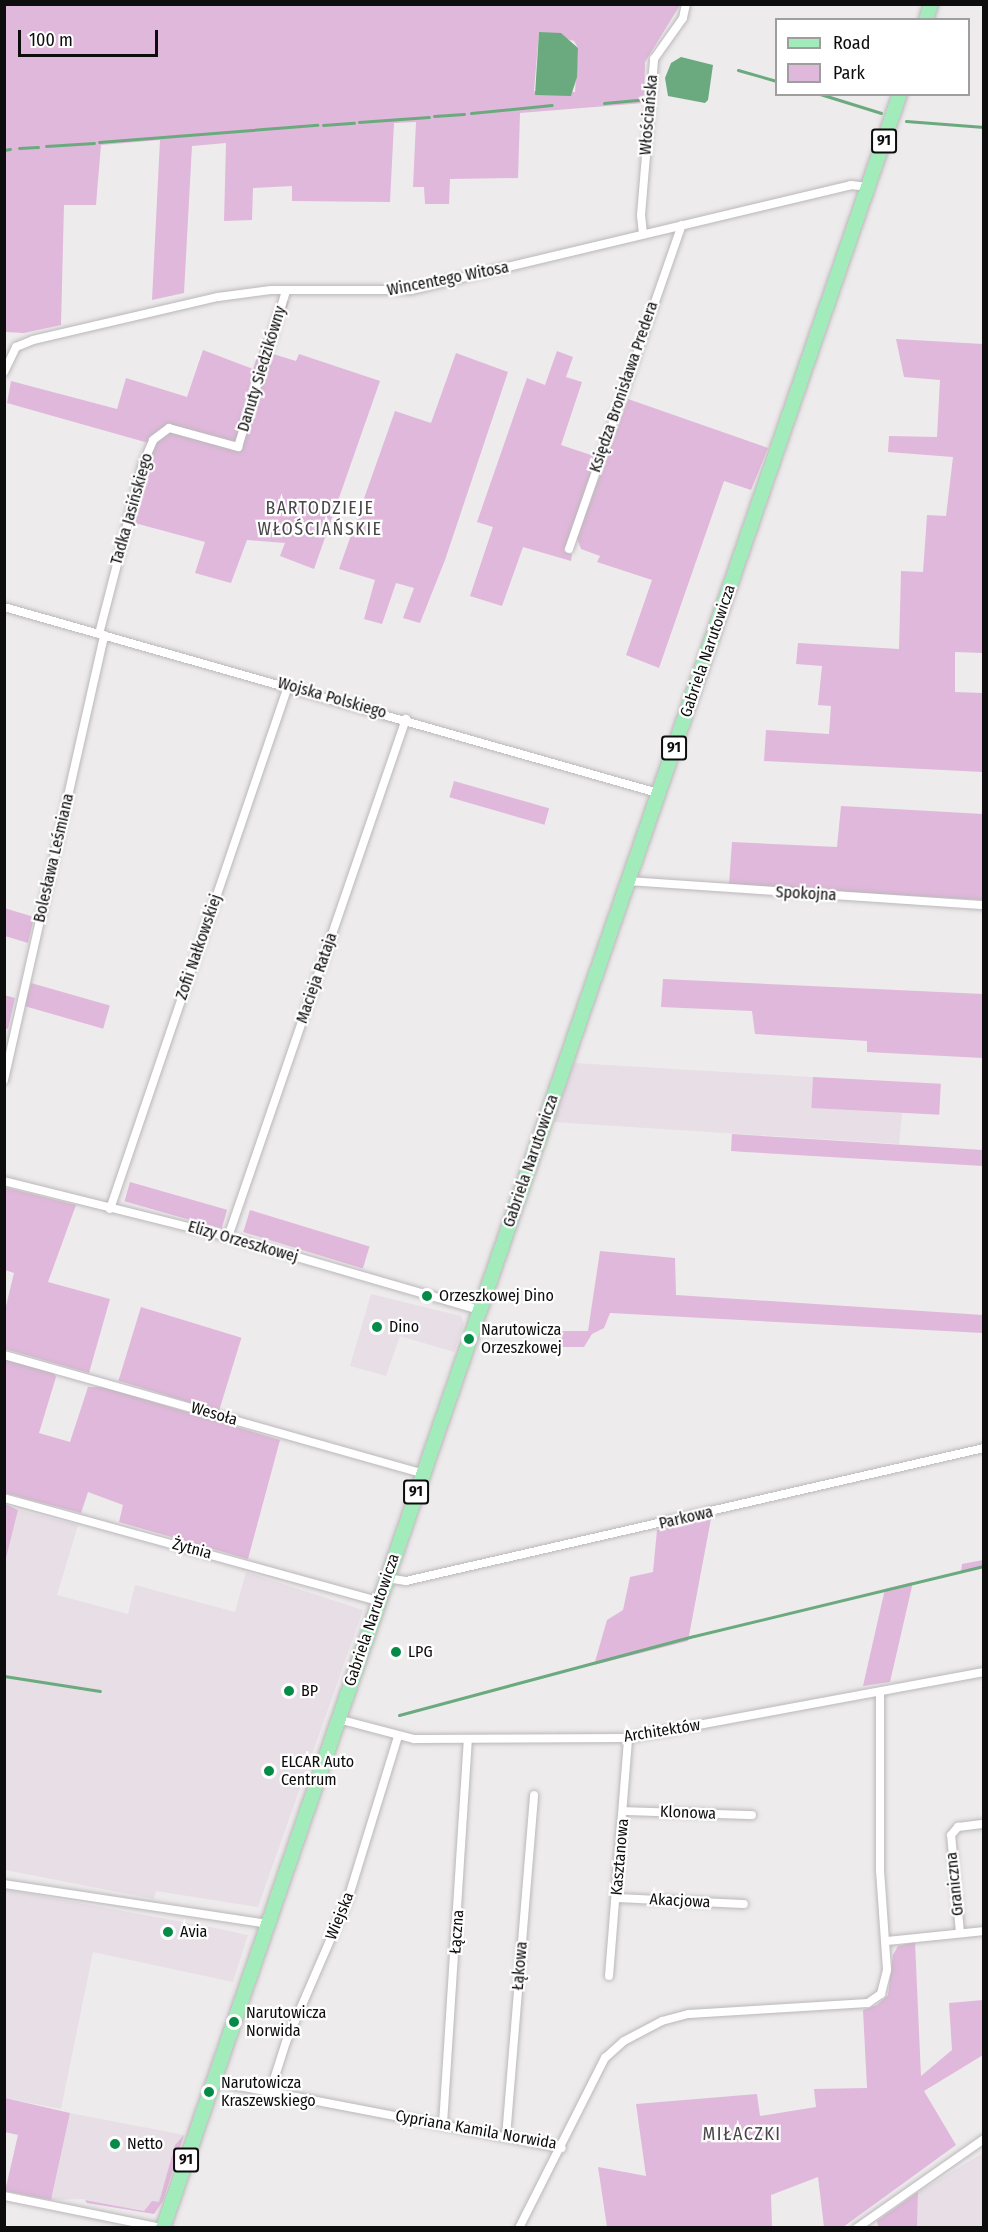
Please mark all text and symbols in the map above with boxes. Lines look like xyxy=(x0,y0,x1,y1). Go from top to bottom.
scale bar xyxy=(21,18,160,56)
legend xyxy=(775,18,970,96)
text: 100 m xyxy=(29,29,73,51)
text: Road xyxy=(833,32,870,54)
text: Park xyxy=(833,62,865,84)
street label: Włościańska xyxy=(636,74,662,156)
road number: 91 xyxy=(870,129,898,153)
street label: Wincentego Witosa xyxy=(385,258,511,300)
street label: Księdza Bronisława Predera xyxy=(586,299,662,475)
street label: Danuty Siedzikówny xyxy=(234,304,290,434)
street label: Tadka Jasińskiego xyxy=(107,451,157,567)
district label: BARTODZIEJE WŁOŚCIAŃSKIE xyxy=(257,498,383,540)
street label: Gabriela Narutowicza xyxy=(676,582,740,720)
street label: Wojska Polskiego xyxy=(275,673,389,723)
road number: 91 xyxy=(660,736,688,760)
street label: Bolesława Leśmiana xyxy=(30,792,78,924)
street label: Spokojna xyxy=(775,883,837,905)
street label: Zofii Nałkowskiej xyxy=(172,892,226,1002)
street label: Macieja Rataja xyxy=(293,930,341,1026)
street label: Gabriela Narutowicza xyxy=(499,1092,563,1230)
street label: Elizy Orzeszkowej xyxy=(186,1217,300,1267)
place label: Orzeszkowej Dino xyxy=(439,1286,554,1306)
marker: Orzeszkowej Dino xyxy=(420,1289,434,1303)
place label: Dino xyxy=(389,1317,419,1337)
marker: Dino xyxy=(370,1320,384,1334)
place label: Narutowicza Orzeszkowej xyxy=(481,1320,562,1358)
marker: Narutowicza Orzeszkowej xyxy=(462,1332,476,1346)
street label: Wesoła xyxy=(189,1398,239,1430)
road number: 91 xyxy=(402,1480,430,1504)
street label: Parkowa xyxy=(657,1502,715,1534)
street label: Żytnia xyxy=(170,1535,214,1563)
street label: Gabriela Narutowicza xyxy=(340,1551,404,1689)
place label: LPG xyxy=(408,1642,433,1662)
marker: LPG xyxy=(389,1645,403,1659)
place label: BP xyxy=(301,1681,318,1701)
marker: BP xyxy=(282,1684,296,1698)
street label: Architektów xyxy=(622,1715,702,1747)
place label: ELCAR Auto Centrum xyxy=(281,1752,354,1790)
marker: ELCAR Auto Centrum xyxy=(262,1764,276,1778)
street label: Klonowa xyxy=(660,1802,716,1824)
street label: Kasztanowa xyxy=(607,1818,633,1896)
street label: Graniczna xyxy=(942,1851,968,1917)
street label: Wiejska xyxy=(322,1889,358,1943)
street label: Akacjowa xyxy=(649,1890,711,1912)
street label: Łączna xyxy=(446,1909,468,1955)
place label: Avia xyxy=(180,1922,207,1942)
marker: Avia xyxy=(161,1925,175,1939)
street label: Łąkowa xyxy=(508,1941,532,1991)
place label: Narutowicza Norwida xyxy=(246,2003,326,2041)
marker: Narutowicza Norwida xyxy=(227,2015,241,2029)
place label: Narutowicza Kraszewskiego xyxy=(221,2073,316,2111)
marker: Narutowicza Kraszewskiego xyxy=(202,2085,216,2099)
street label: Cypriana Kamila Norwida xyxy=(394,2106,558,2154)
district label: MIŁACZKI xyxy=(703,2123,781,2145)
place label: Netto xyxy=(127,2134,163,2154)
marker: Netto xyxy=(108,2137,122,2151)
road number: 91 xyxy=(172,2148,200,2172)

